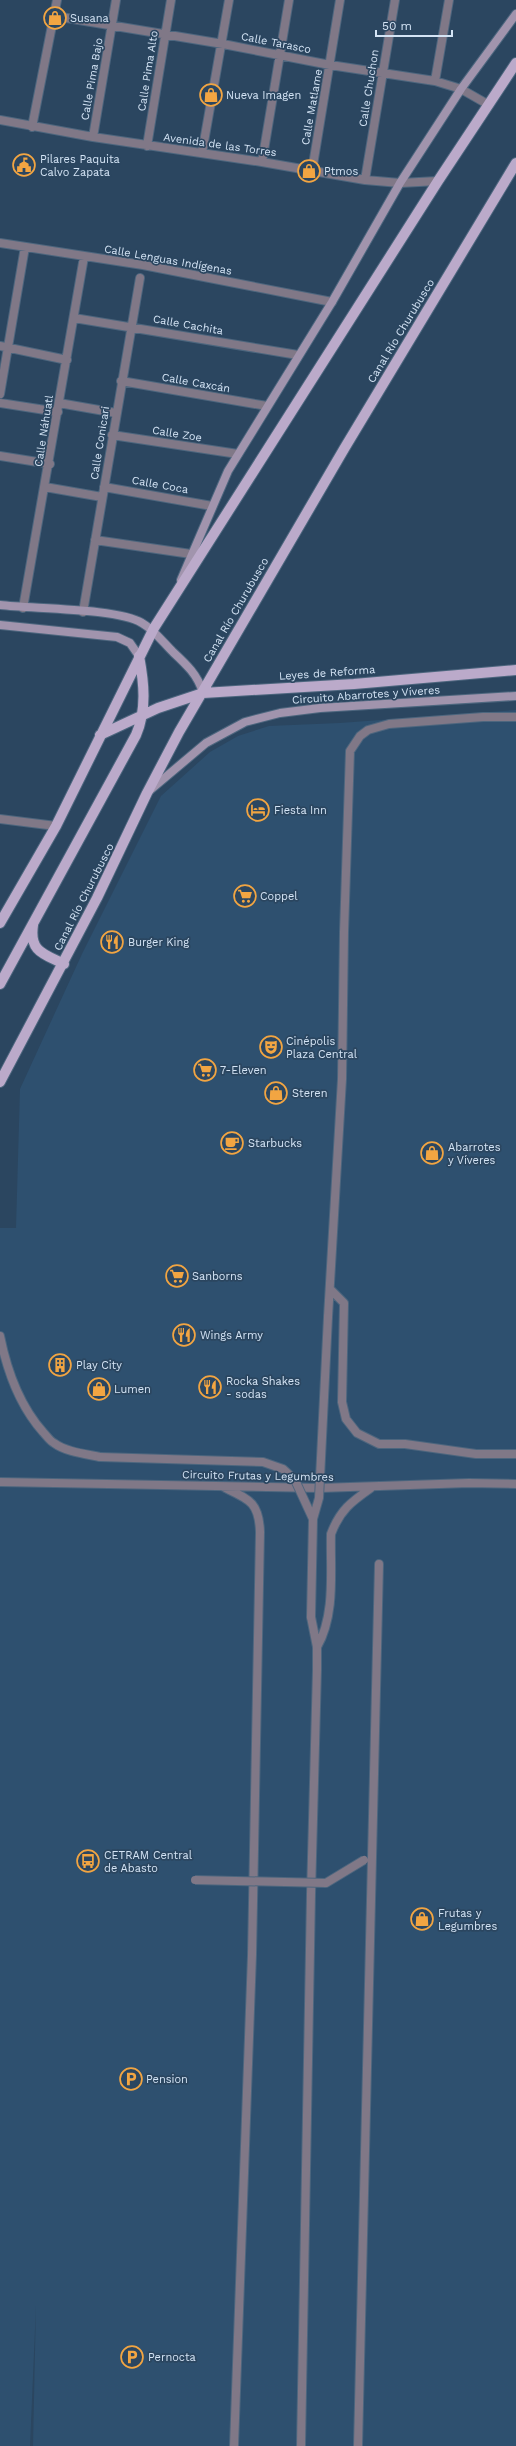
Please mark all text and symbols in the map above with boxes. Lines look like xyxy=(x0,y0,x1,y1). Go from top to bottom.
shop icon: Susana xyxy=(42,5,68,31)
place label: Susana xyxy=(70,12,109,25)
scale bar xyxy=(376,12,452,38)
text: 50 m xyxy=(382,19,412,33)
street label: Calle Pima Alto xyxy=(135,30,161,112)
street label: Calle Tarasco xyxy=(240,30,312,56)
street label: Calle Pima Bajo xyxy=(78,37,106,121)
street label: Calle Chuchon xyxy=(356,48,382,128)
street label: Calle Matlame xyxy=(299,68,325,146)
shop icon: Nueva Imagen xyxy=(198,82,224,108)
place label: Nueva Imagen xyxy=(226,89,301,102)
street label: Avenida de las Torres xyxy=(163,131,278,159)
public building icon: Pilares Paquita Calvo Zapata xyxy=(11,152,37,178)
place label: Pilares Paquita Calvo Zapata xyxy=(40,153,120,179)
shop icon: Ptmos xyxy=(296,158,322,184)
place label: Ptmos xyxy=(324,165,358,178)
street label: Calle Lenguas Indígenas xyxy=(103,242,233,278)
street label: Canal Río Churubusco xyxy=(365,277,437,385)
street label: Calle Cachita xyxy=(152,312,224,338)
street label: Calle Caxcán xyxy=(161,371,231,395)
street label: Calle Náhuatl xyxy=(32,394,56,468)
street label: Calle Conicari xyxy=(88,405,112,481)
street label: Calle Zoe xyxy=(151,424,203,444)
street label: Calle Coca xyxy=(131,474,189,496)
street label: Canal Río Churubusco xyxy=(201,555,271,665)
street label: Leyes de Reforma xyxy=(278,663,376,683)
street label: Circuito Abarrotes y Víveres xyxy=(292,683,441,707)
hotel icon: Fiesta Inn xyxy=(245,797,271,823)
place label: Fiesta Inn xyxy=(274,804,327,817)
street label: Canal Río Churubusco xyxy=(51,841,117,953)
supermarket icon: Coppel xyxy=(232,883,258,909)
place label: Coppel xyxy=(260,890,298,903)
restaurant icon: Burger King xyxy=(99,929,125,955)
place label: Burger King xyxy=(128,936,189,949)
theatre icon: Cinépolis Plaza Central xyxy=(258,1034,284,1060)
place label: Cinépolis Plaza Central xyxy=(286,1035,358,1061)
supermarket icon: 7-Eleven xyxy=(192,1057,218,1083)
place label: 7-Eleven xyxy=(220,1064,267,1077)
shop icon: Steren xyxy=(263,1080,289,1106)
place label: Steren xyxy=(292,1087,327,1100)
cafe icon: Starbucks xyxy=(219,1130,245,1156)
place label: Starbucks xyxy=(248,1137,302,1150)
shop icon: Abarrotes y Víveres xyxy=(419,1140,445,1166)
place label: Abarrotes y Víveres xyxy=(448,1141,501,1167)
supermarket icon: Sanborns xyxy=(164,1263,190,1289)
place label: Sanborns xyxy=(192,1270,243,1283)
restaurant icon: Wings Army xyxy=(171,1322,197,1348)
place label: Wings Army xyxy=(200,1329,263,1342)
building icon: Play City xyxy=(47,1352,73,1378)
place label: Play City xyxy=(76,1359,122,1372)
restaurant icon: Rocka Shakes - sodas xyxy=(197,1374,223,1400)
place label: Rocka Shakes - sodas xyxy=(226,1375,300,1401)
shop icon: Lumen xyxy=(86,1376,112,1402)
place label: Lumen xyxy=(114,1383,151,1396)
street label: Circuito Frutas y Legumbres xyxy=(182,1468,334,1484)
bus stop icon: CETRAM Central de Abasto xyxy=(75,1848,101,1874)
place label: CETRAM Central de Abasto xyxy=(104,1849,193,1875)
shop icon: Frutas y Legumbres xyxy=(409,1906,435,1932)
place label: Frutas y Legumbres xyxy=(438,1907,497,1933)
parking icon: Pension xyxy=(118,2066,144,2092)
place label: Pension xyxy=(146,2073,188,2086)
parking icon: Pernocta xyxy=(119,2344,145,2370)
place label: Pernocta xyxy=(148,2351,196,2364)

